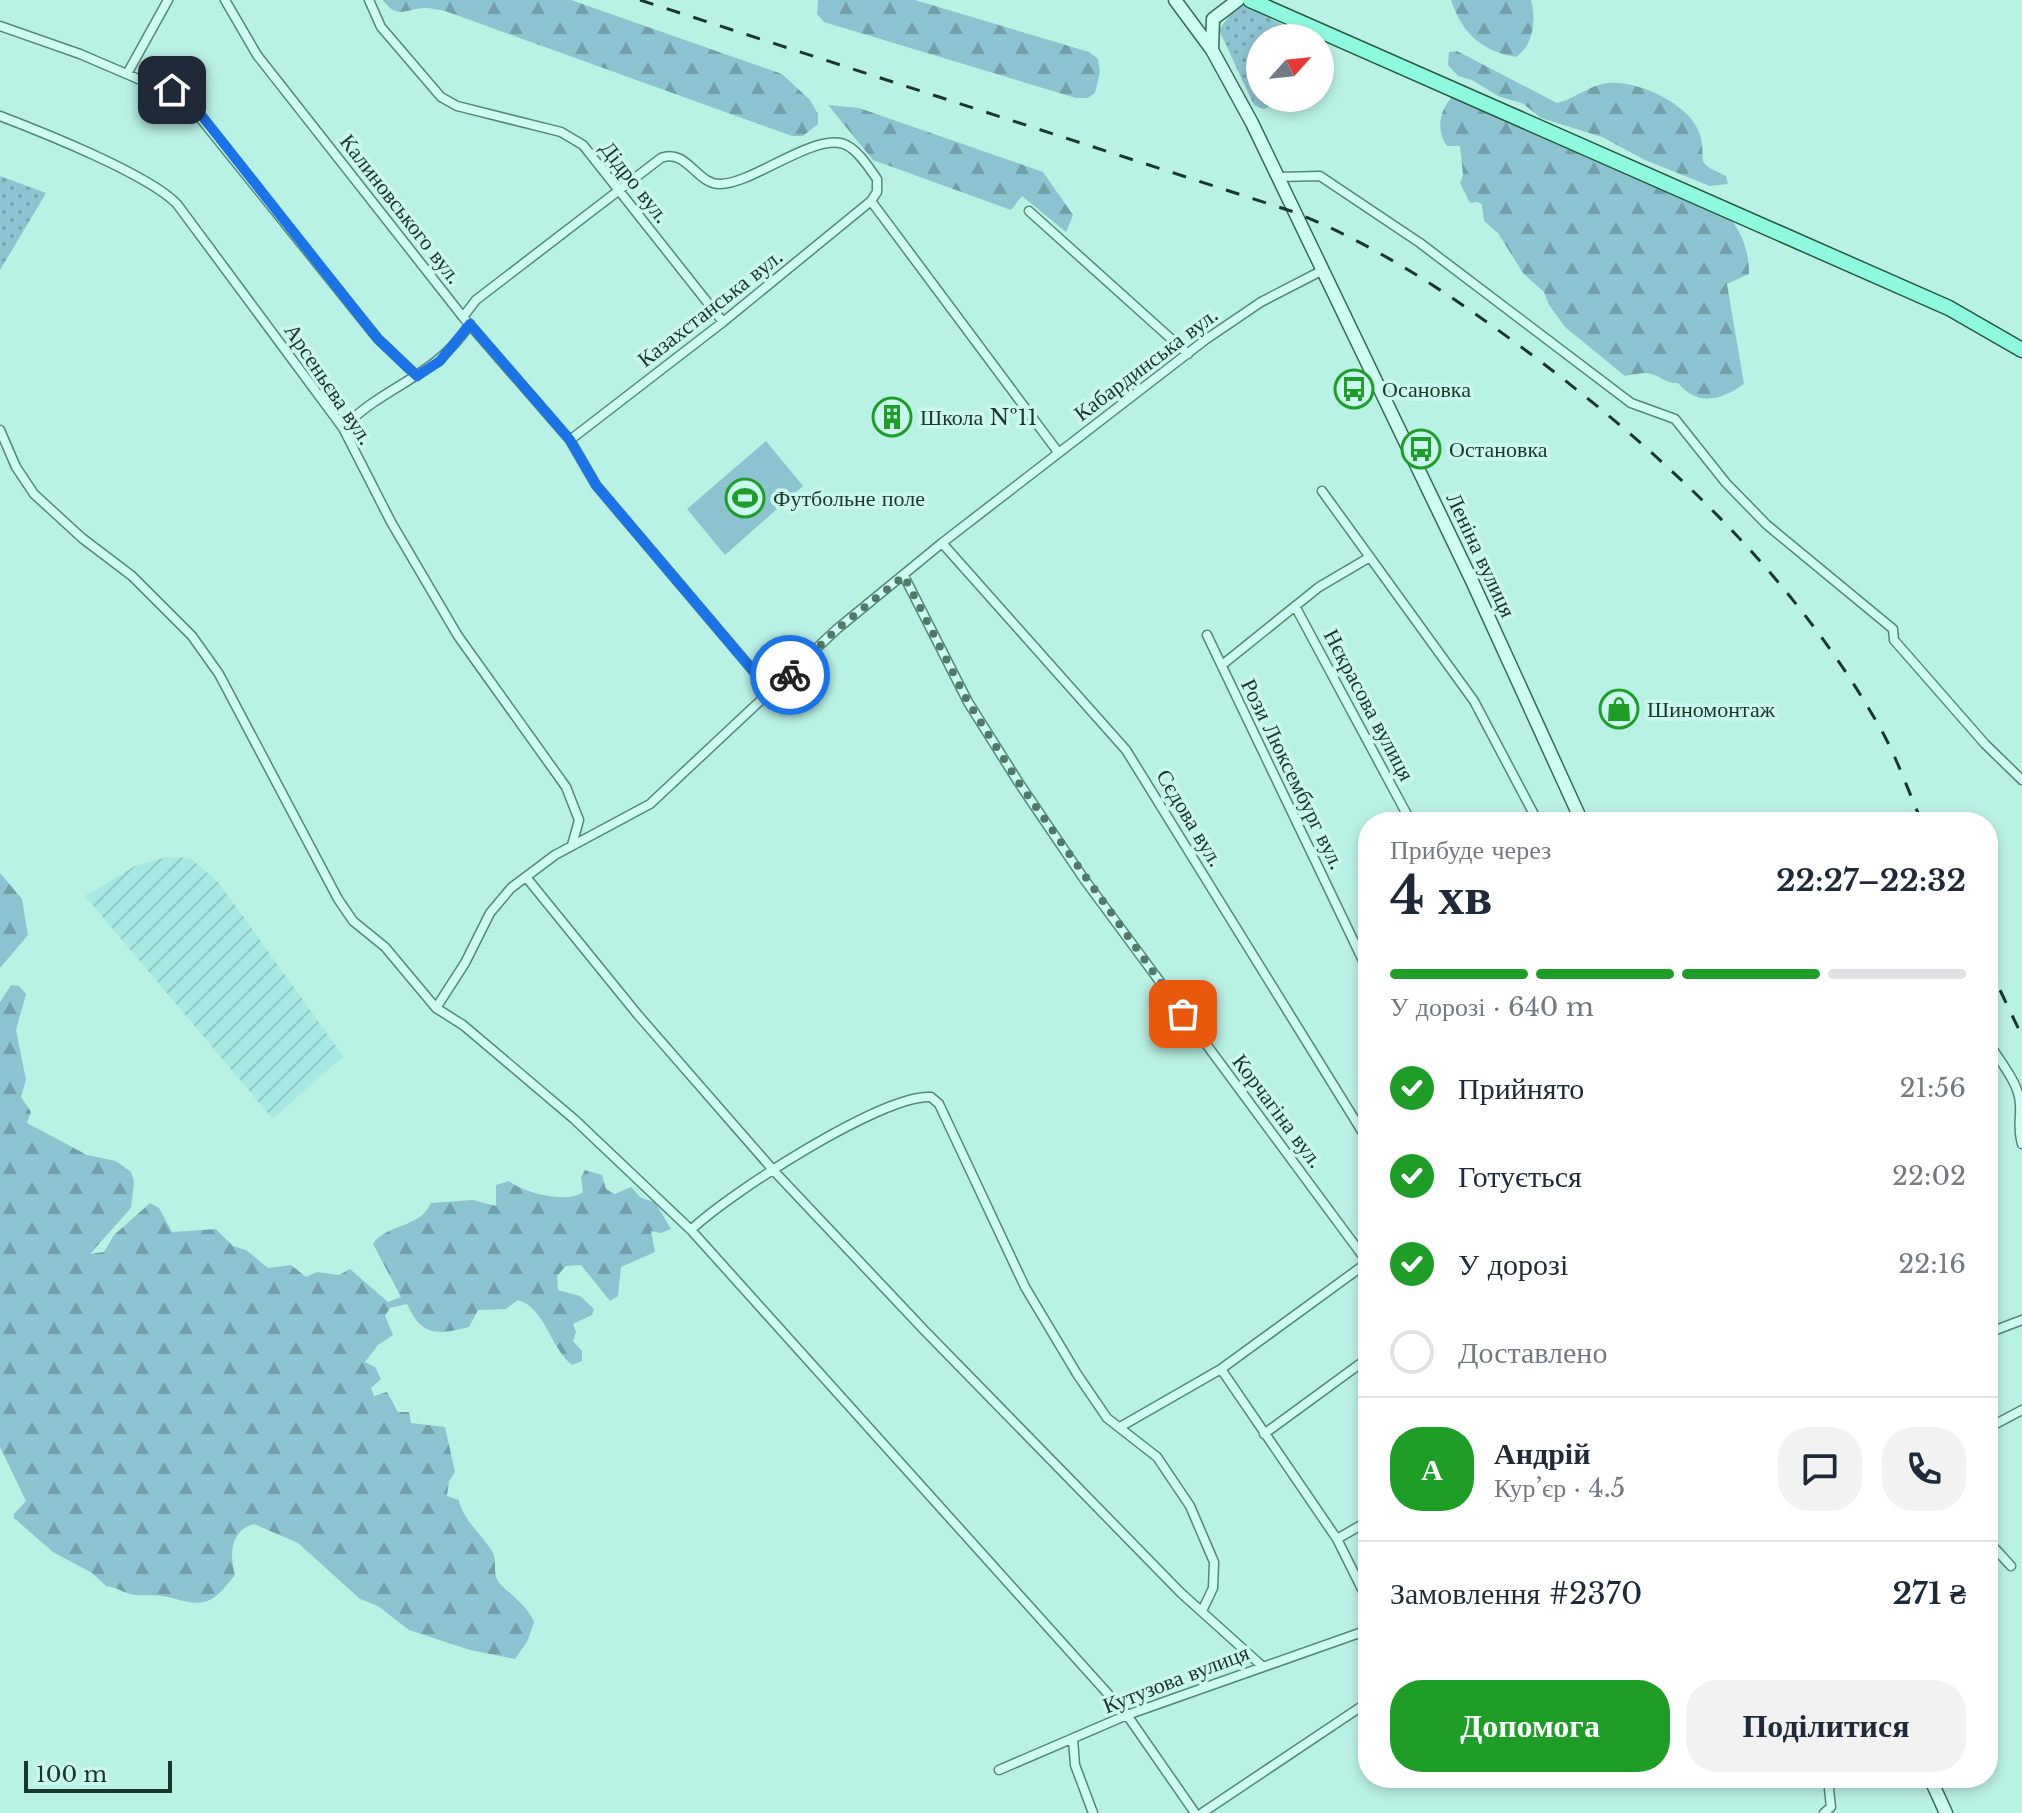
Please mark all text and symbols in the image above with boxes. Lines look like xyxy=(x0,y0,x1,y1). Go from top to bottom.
north arrow xyxy=(1246,24,1334,112)
map controls xyxy=(1246,24,1334,112)
pin xyxy=(138,56,206,124)
icon: home xyxy=(150,68,194,112)
street label: Калиновського вул. xyxy=(334,129,468,289)
street label: Дідро вул. xyxy=(594,135,676,229)
street label: Казахстанська вул. xyxy=(632,243,788,373)
street label: Кабардинська вул. xyxy=(1069,301,1223,427)
street label: Арсеньєва вул. xyxy=(278,318,380,450)
bus stop icon: Осановка xyxy=(1333,368,1375,410)
place label: Осановка xyxy=(1382,376,1471,403)
building icon: Школа №11 xyxy=(871,396,913,438)
place label: Школа №11 xyxy=(920,404,1037,431)
bus stop icon: Остановка xyxy=(1400,428,1442,470)
place label: Остановка xyxy=(1449,436,1548,463)
sports icon: Футбольне поле xyxy=(724,477,766,519)
place label: Футбольне поле xyxy=(773,485,925,512)
street label: Леніна вулиця xyxy=(1440,488,1522,622)
street label: Нєкрасова вулиця xyxy=(1318,624,1420,786)
courier xyxy=(750,635,830,715)
icon: bike xyxy=(768,653,812,697)
street label: Рози Люксембург вул. xyxy=(1235,674,1351,874)
shop icon: Шиномонтаж xyxy=(1598,688,1640,730)
place label: Шиномонтаж xyxy=(1647,696,1776,723)
street label: Сєдова вул. xyxy=(1150,764,1230,872)
text: Прибуде через xyxy=(1390,834,1551,866)
text: 22:27–22:32 xyxy=(1776,862,1966,899)
text: 4 хв xyxy=(1390,864,1492,928)
pin xyxy=(1149,980,1217,1048)
text: У дорозі · 640 m xyxy=(1390,991,1594,1023)
icon: bag xyxy=(1161,992,1205,1036)
street label: Корчагіна вул. xyxy=(1226,1049,1330,1173)
icon: check xyxy=(1390,1066,1434,1110)
text: Прийнято xyxy=(1458,1070,1584,1107)
text: 21:56 xyxy=(1899,1072,1966,1104)
icon: check xyxy=(1390,1154,1434,1198)
text: Готується xyxy=(1458,1158,1582,1195)
text: 22:02 xyxy=(1892,1160,1966,1192)
icon: check xyxy=(1390,1242,1434,1286)
text: У дорозі xyxy=(1458,1246,1568,1283)
text: 22:16 xyxy=(1898,1248,1966,1280)
text: Доставлено xyxy=(1458,1334,1607,1371)
button: chat xyxy=(1778,1427,1862,1511)
button: phone xyxy=(1882,1427,1966,1511)
text: Андрій xyxy=(1494,1435,1590,1472)
text: А xyxy=(1421,1451,1443,1488)
text: Кур’єр · 4.5 xyxy=(1494,1472,1625,1504)
text: Замовлення #2370 xyxy=(1390,1575,1642,1612)
text: 271 ₴ xyxy=(1893,1575,1966,1612)
street label: Кутузова вулиця xyxy=(1099,1639,1253,1719)
button: Допомога xyxy=(1390,1680,1670,1772)
button: Поділитися xyxy=(1686,1680,1966,1772)
scale bar xyxy=(24,1757,172,1793)
text: 100 m xyxy=(36,1761,107,1788)

